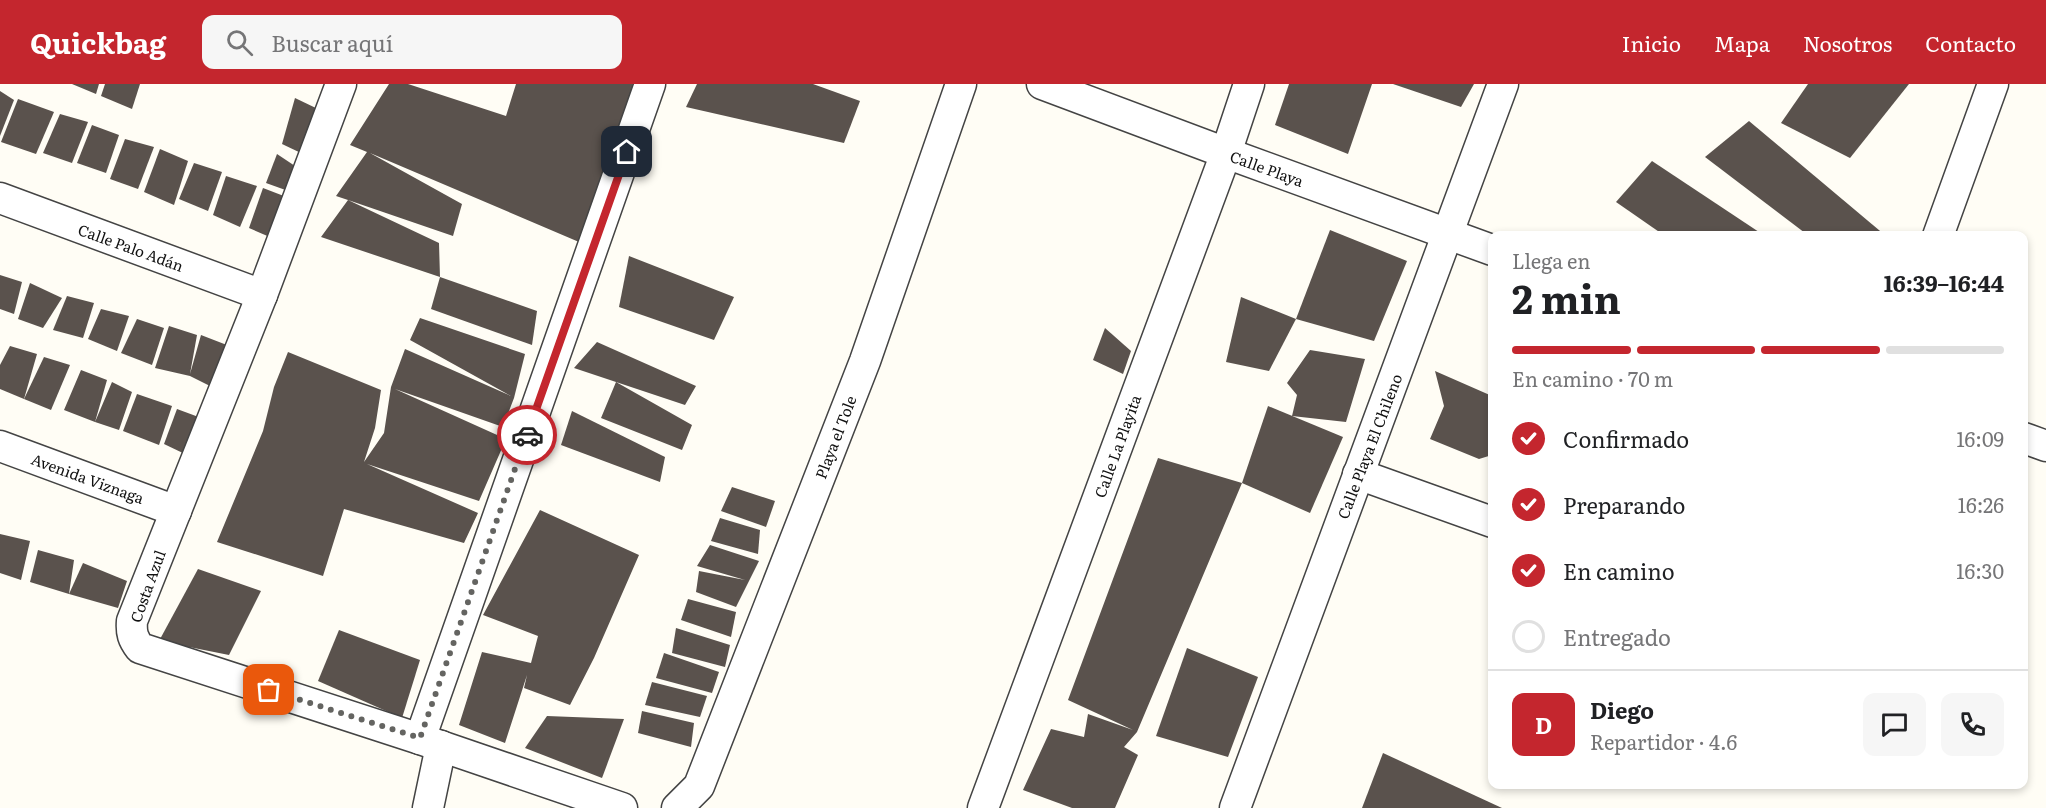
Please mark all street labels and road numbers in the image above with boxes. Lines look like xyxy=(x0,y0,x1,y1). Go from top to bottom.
street label: Calle Playa xyxy=(1227,144,1308,192)
street label: Calle Palo Adán xyxy=(75,217,187,277)
street label: Calle Playa El Chileno xyxy=(1331,370,1407,522)
street label: Calle La Playita xyxy=(1088,390,1147,501)
street label: Playa el Tole xyxy=(809,392,862,482)
street label: Avenida Viznaga xyxy=(28,447,148,509)
street label: Costa Azul xyxy=(123,547,171,625)

